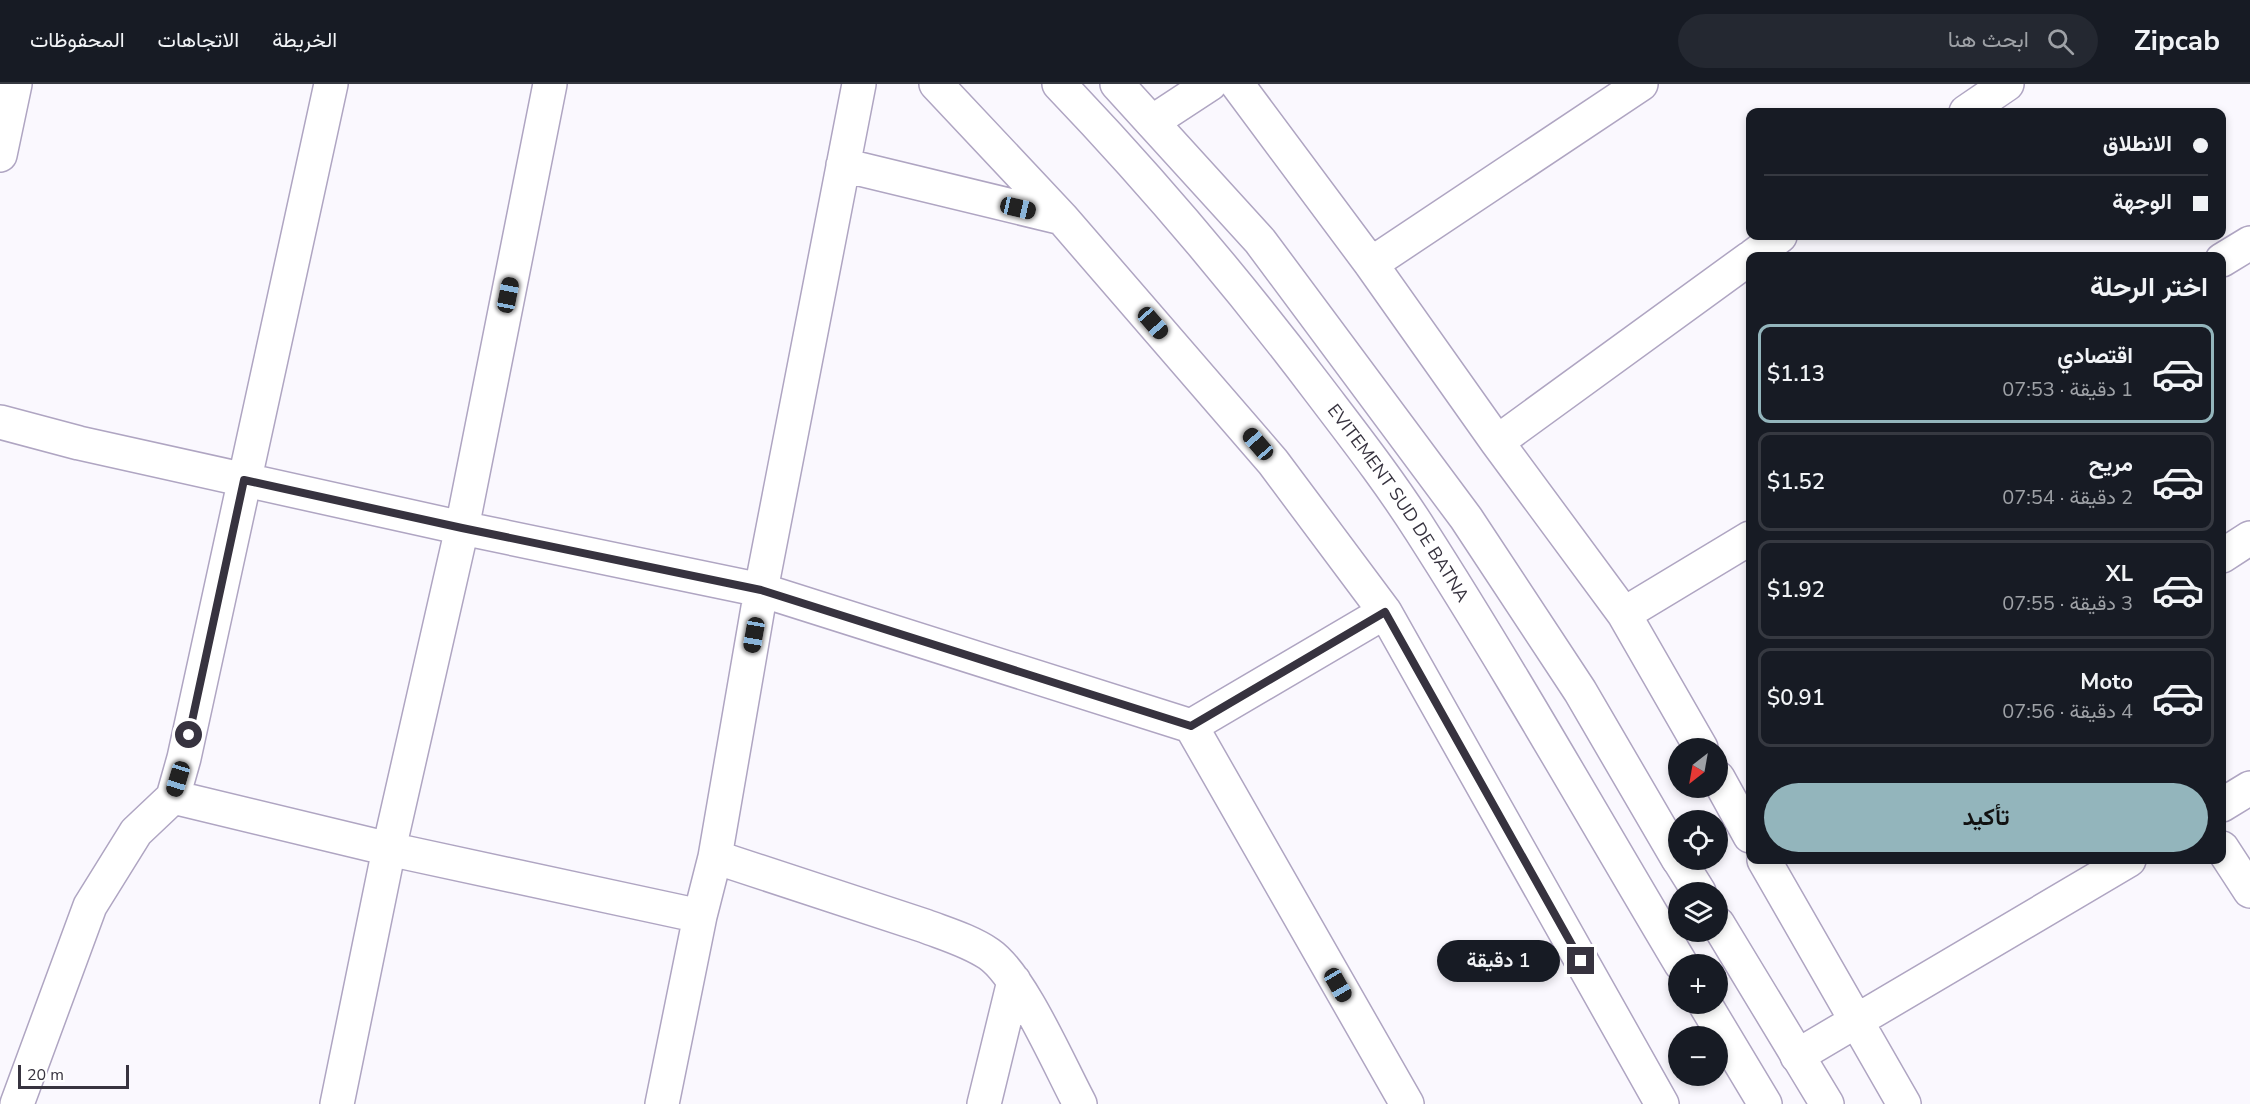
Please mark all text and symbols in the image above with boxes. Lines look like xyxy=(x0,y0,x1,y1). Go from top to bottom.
search box xyxy=(1678,14,2098,68)
text: Zipcab xyxy=(2134,22,2220,60)
text: ابحث هنا xyxy=(1948,25,2029,55)
icon: search xyxy=(2044,25,2077,58)
text: المحفوظات xyxy=(30,26,125,54)
text: الاتجاهات xyxy=(158,26,239,54)
text: الخريطة xyxy=(272,26,337,54)
text: الانطلاق xyxy=(2103,129,2172,159)
text: الوجهة xyxy=(2112,187,2172,217)
car xyxy=(998,195,1038,221)
text: اختر الرحلة xyxy=(2090,269,2208,306)
car xyxy=(496,276,520,314)
car xyxy=(1134,304,1172,342)
text: اقتصادي xyxy=(2057,341,2133,371)
icon: car xyxy=(2151,347,2205,401)
text: $1.13 xyxy=(1767,359,1825,389)
text: 1 دقيقة · 07:53 xyxy=(2002,376,2133,403)
street label: EVITEMENT SUD DE BATNA xyxy=(1322,399,1475,607)
car xyxy=(1239,425,1277,463)
text: مريح xyxy=(2089,449,2133,479)
icon: car xyxy=(2151,455,2205,509)
text: $1.52 xyxy=(1767,467,1825,497)
text: 2 دقيقة · 07:54 xyxy=(2002,484,2133,511)
text: XL xyxy=(2106,559,2133,589)
icon: car xyxy=(2151,563,2205,617)
text: $1.92 xyxy=(1767,575,1825,605)
text: 3 دقيقة · 07:55 xyxy=(2002,590,2133,617)
car xyxy=(742,616,766,654)
text: Moto xyxy=(2080,667,2133,697)
icon: car xyxy=(2151,671,2205,725)
text: $0.91 xyxy=(1767,683,1825,713)
text: 4 دقيقة · 07:56 xyxy=(2002,698,2133,725)
route start xyxy=(175,721,202,748)
north arrow xyxy=(1668,738,1728,798)
map controls xyxy=(1668,738,1728,1086)
car xyxy=(164,759,192,799)
button: تأكيد xyxy=(1764,783,2208,852)
button: locate xyxy=(1668,810,1728,870)
button: layers xyxy=(1668,882,1728,942)
callout: 1 دقيقة xyxy=(1437,940,1560,982)
text: 1 دقيقة xyxy=(1466,947,1531,974)
route end xyxy=(1567,947,1594,974)
button: + xyxy=(1668,954,1728,1014)
car xyxy=(1321,965,1355,1005)
button: − xyxy=(1668,1026,1728,1086)
scale bar xyxy=(18,1062,129,1090)
text: 20 m xyxy=(27,1064,64,1086)

